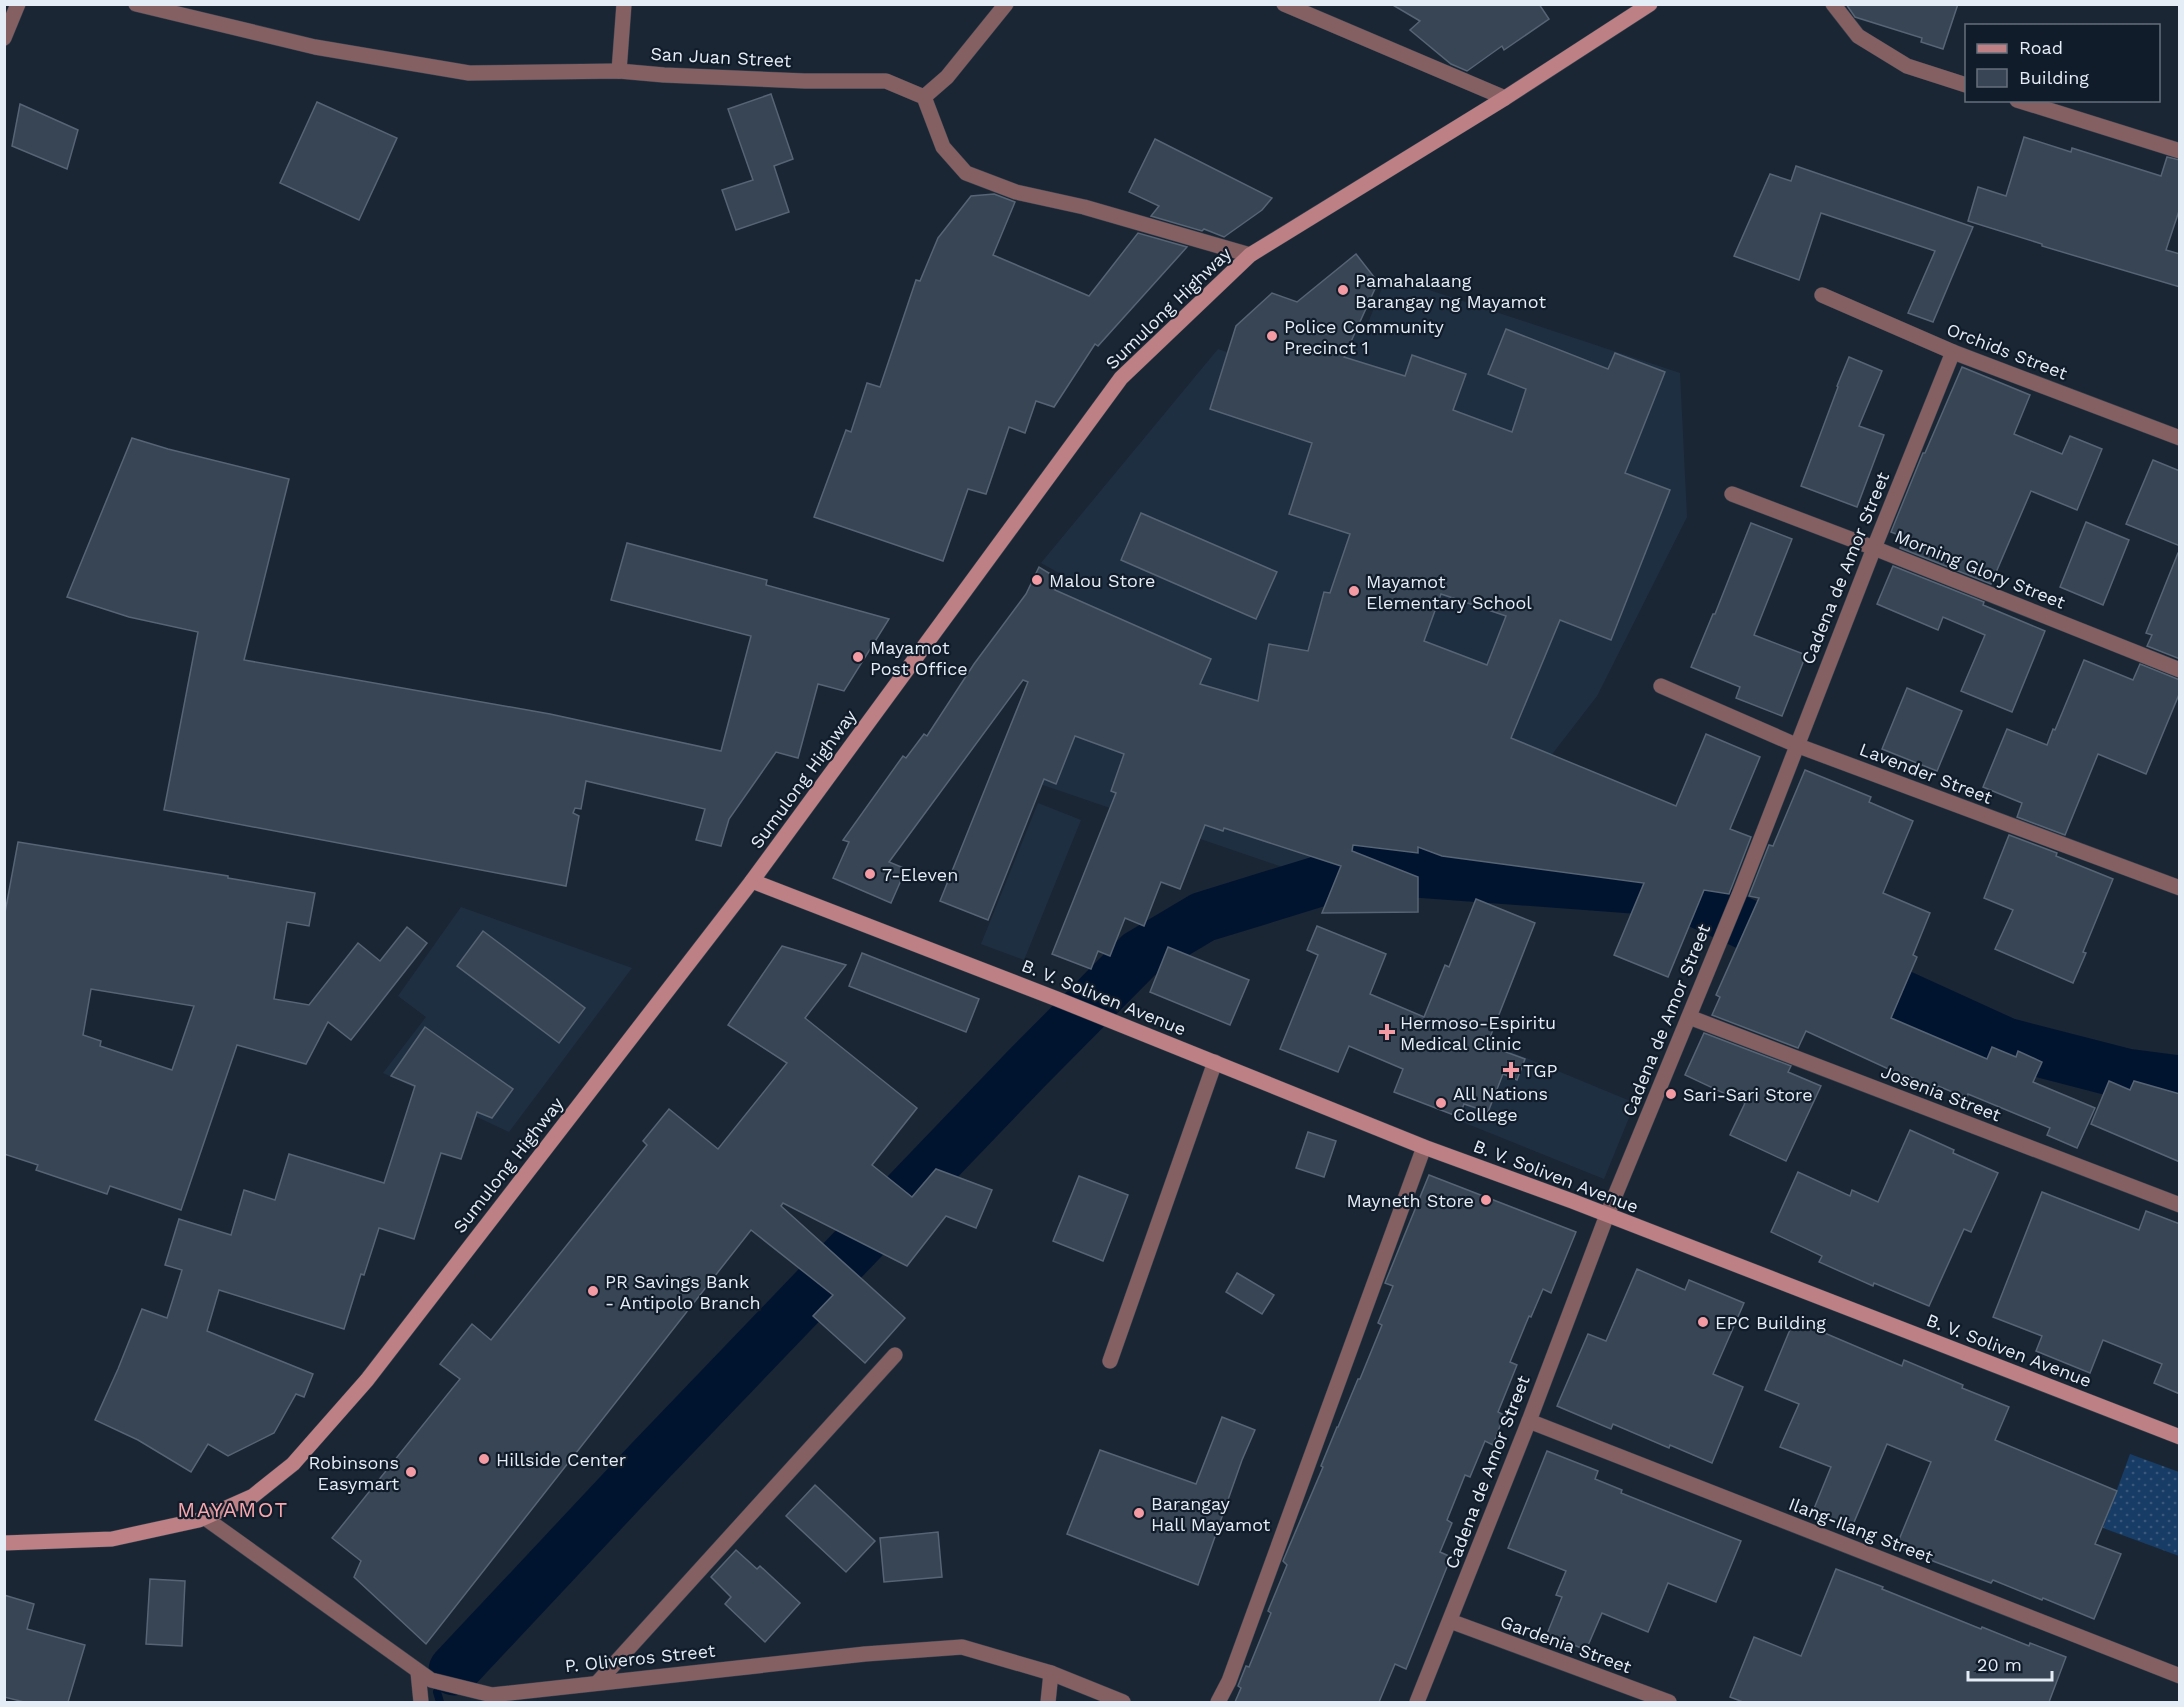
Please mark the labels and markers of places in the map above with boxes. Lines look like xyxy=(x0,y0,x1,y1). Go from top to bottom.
place label: Pamahalaang Barangay ng Mayamot xyxy=(1355,270,1546,312)
marker: Pamahalaang Barangay ng Mayamot xyxy=(1336,283,1350,297)
place label: Police Community Precinct 1 xyxy=(1284,316,1445,358)
marker: Police Community Precinct 1 xyxy=(1265,329,1279,343)
place label: Malou Store xyxy=(1049,570,1155,591)
place label: Mayamot Elementary School xyxy=(1366,571,1532,613)
marker: Malou Store xyxy=(1030,573,1044,587)
marker: Mayamot Elementary School xyxy=(1347,584,1361,598)
place label: Mayamot Post Office xyxy=(870,637,968,679)
marker: Mayamot Post Office xyxy=(851,650,865,664)
place label: 7-Eleven xyxy=(882,864,958,885)
marker: 7-Eleven xyxy=(863,867,877,881)
place label: Hermoso-Espiritu Medical Clinic xyxy=(1400,1012,1556,1054)
marker: Hermoso-Espiritu Medical Clinic xyxy=(1378,1023,1396,1041)
place label: TGP xyxy=(1523,1060,1558,1081)
marker: TGP xyxy=(1504,1063,1518,1077)
place label: All Nations College xyxy=(1453,1083,1548,1125)
place label: Sari-Sari Store xyxy=(1683,1084,1813,1105)
marker: Sari-Sari Store xyxy=(1664,1087,1678,1101)
marker: All Nations College xyxy=(1434,1096,1448,1110)
place label: Mayneth Store xyxy=(1346,1190,1474,1211)
marker: Mayneth Store xyxy=(1479,1193,1493,1207)
place label: PR Savings Bank - Antipolo Branch xyxy=(605,1271,761,1313)
marker: PR Savings Bank - Antipolo Branch xyxy=(586,1284,600,1298)
place label: EPC Building xyxy=(1715,1312,1826,1333)
marker: EPC Building xyxy=(1696,1315,1710,1329)
place label: Hillside Center xyxy=(496,1449,626,1470)
place label: Robinsons Easymart xyxy=(308,1452,399,1494)
marker: Hillside Center xyxy=(477,1452,491,1466)
marker: Robinsons Easymart xyxy=(404,1465,418,1479)
place label: Barangay Hall Mayamot xyxy=(1151,1493,1271,1535)
marker: Barangay Hall Mayamot xyxy=(1132,1506,1146,1520)

